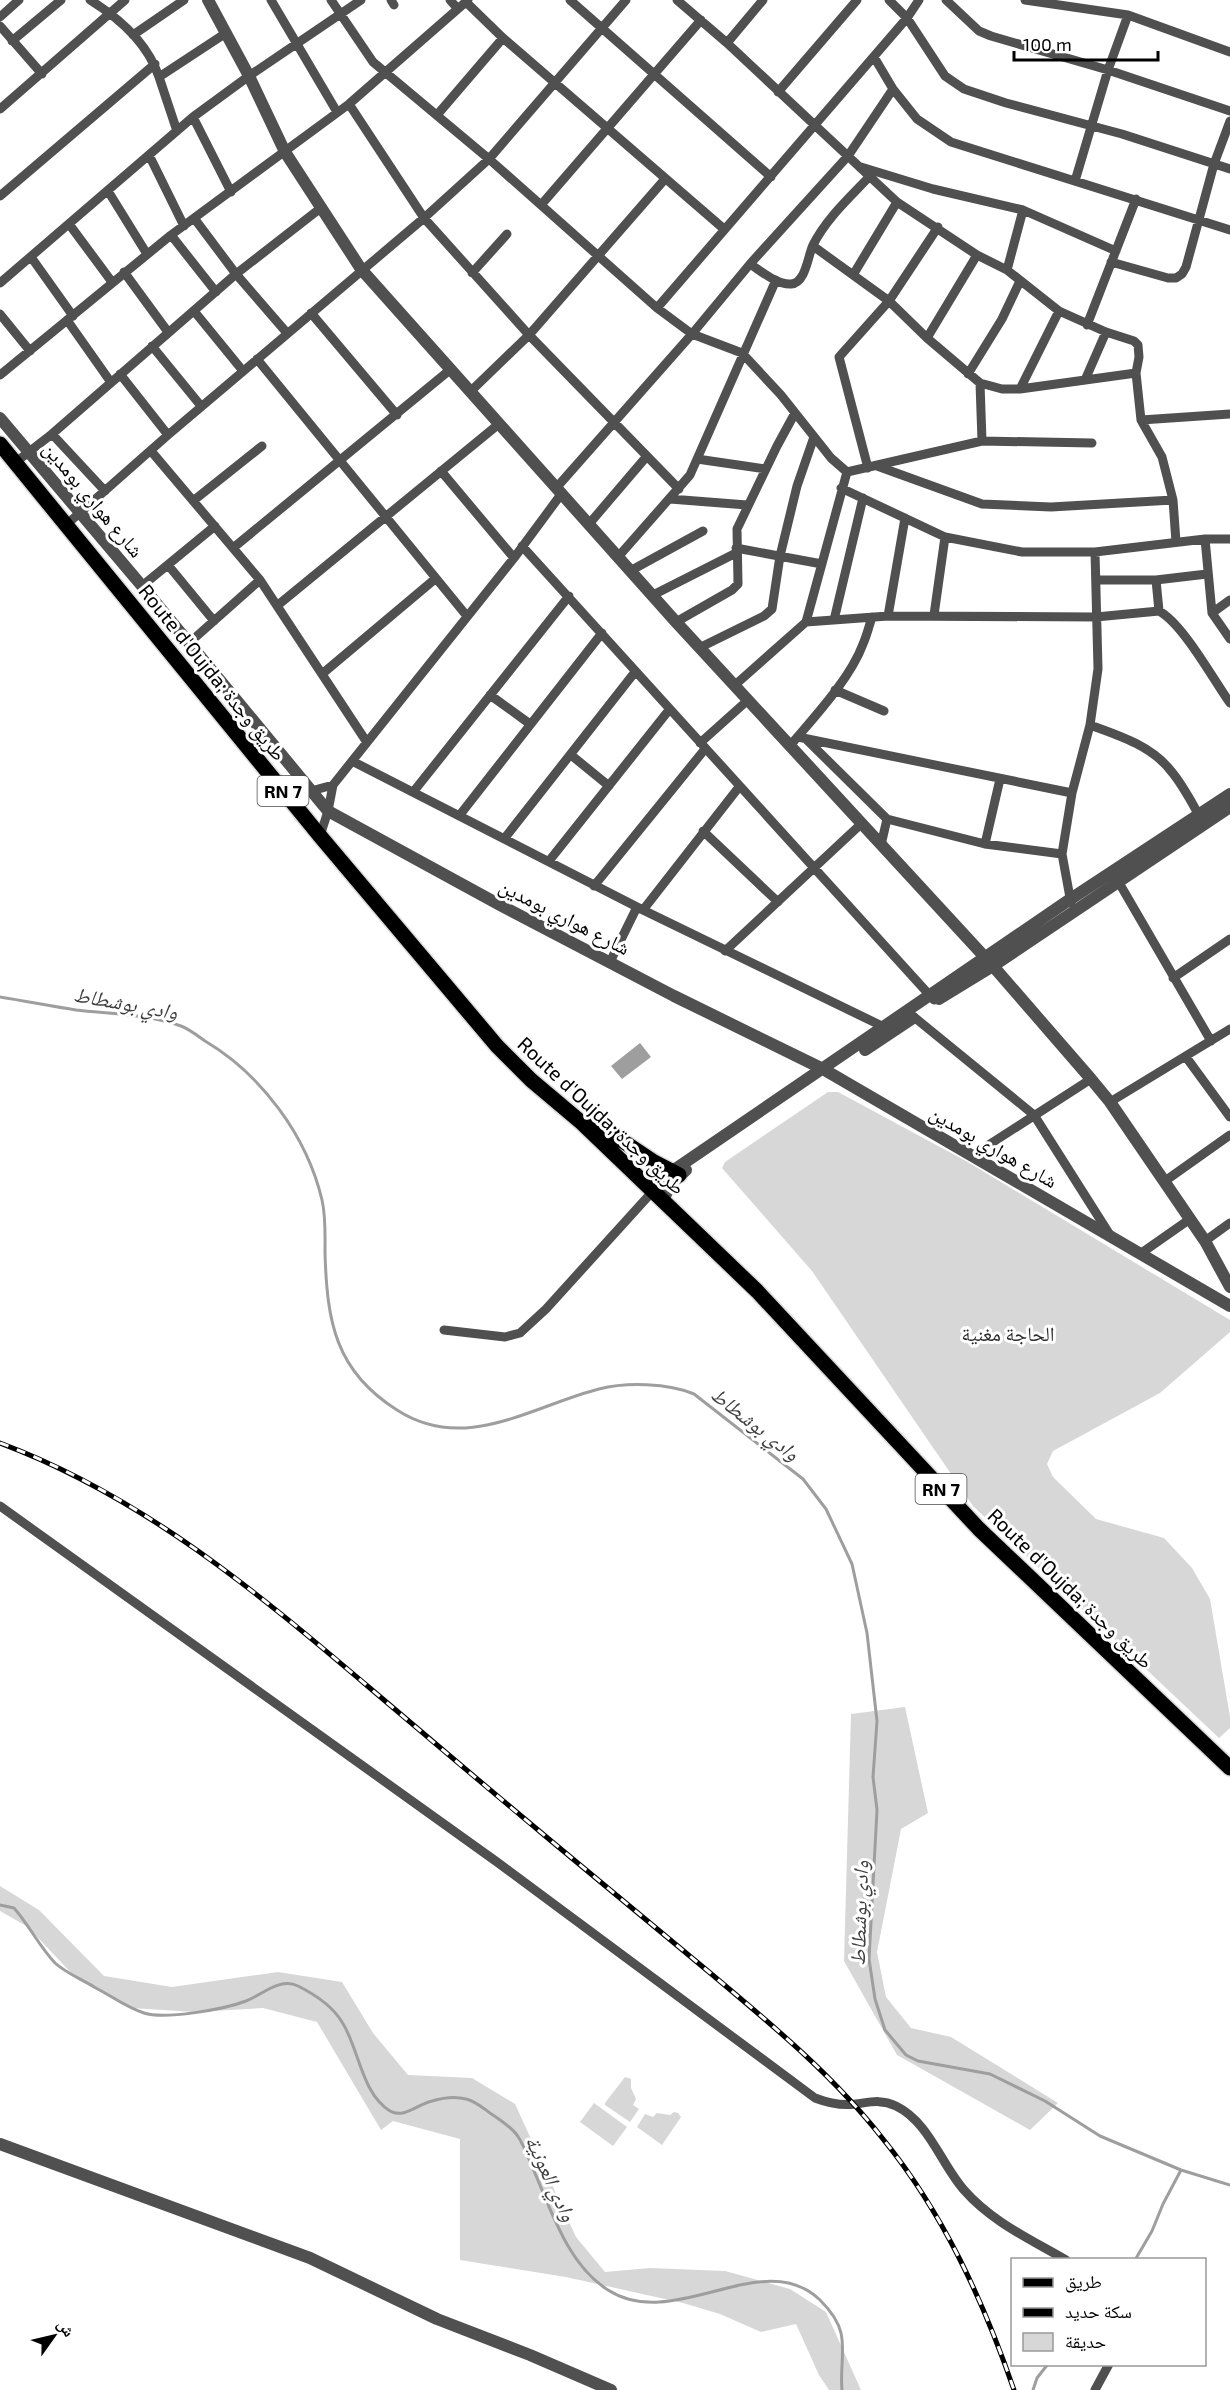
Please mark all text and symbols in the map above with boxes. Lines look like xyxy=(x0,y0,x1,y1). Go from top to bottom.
scale bar xyxy=(1014,24,1158,62)
text: 100 m xyxy=(1023,33,1072,55)
street label: شارع هواري بومدين xyxy=(35,436,149,565)
street label: Route d'Oujda; طريق وجدة xyxy=(134,579,292,766)
road number: RN 7 xyxy=(258,776,308,806)
street label: شارع هواري بومدين xyxy=(493,873,634,964)
water label: وادي بوشطاط xyxy=(71,981,180,1029)
street label: Route d'Oujda; طريق وجدة xyxy=(513,1031,691,1200)
street label: شارع هواري بومدين xyxy=(923,1100,1062,1197)
park label: الحاجة مغنية xyxy=(961,1321,1055,1345)
water label: وادي بوشطاط xyxy=(704,1381,805,1470)
road number: RN 7 xyxy=(916,1474,966,1504)
street label: Route d'Oujda; طريق وجدة xyxy=(983,1503,1158,1674)
water label: وادي بوشطاط xyxy=(844,1860,878,1966)
water label: وادي العونية xyxy=(516,2131,583,2227)
legend xyxy=(1011,2258,1206,2366)
text: طريق xyxy=(1065,2270,1102,2293)
text: سكة حديد xyxy=(1065,2300,1132,2322)
north arrow xyxy=(24,2306,84,2366)
text: ش xyxy=(53,2315,79,2340)
text: حديقة xyxy=(1065,2330,1106,2352)

